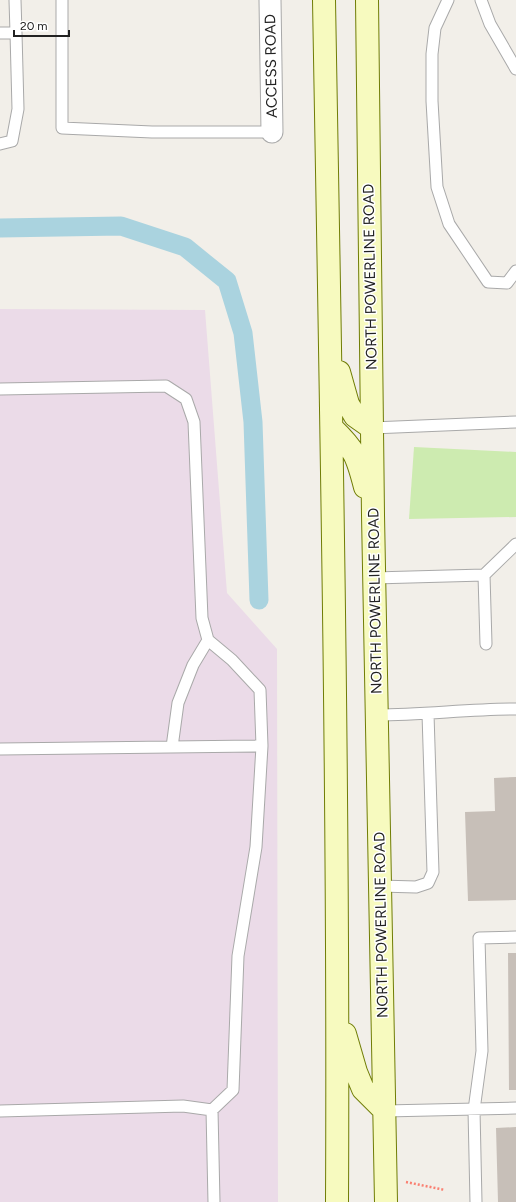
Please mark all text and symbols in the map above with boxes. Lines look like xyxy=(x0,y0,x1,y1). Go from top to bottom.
scale bar xyxy=(14,12,69,38)
street label: ACCESS ROAD xyxy=(261,14,281,118)
text: 20 m xyxy=(20,19,48,33)
street label: NORTH POWERLINE ROAD xyxy=(359,184,381,370)
street label: NORTH POWERLINE ROAD xyxy=(364,508,386,694)
street label: NORTH POWERLINE ROAD xyxy=(370,832,392,1018)

